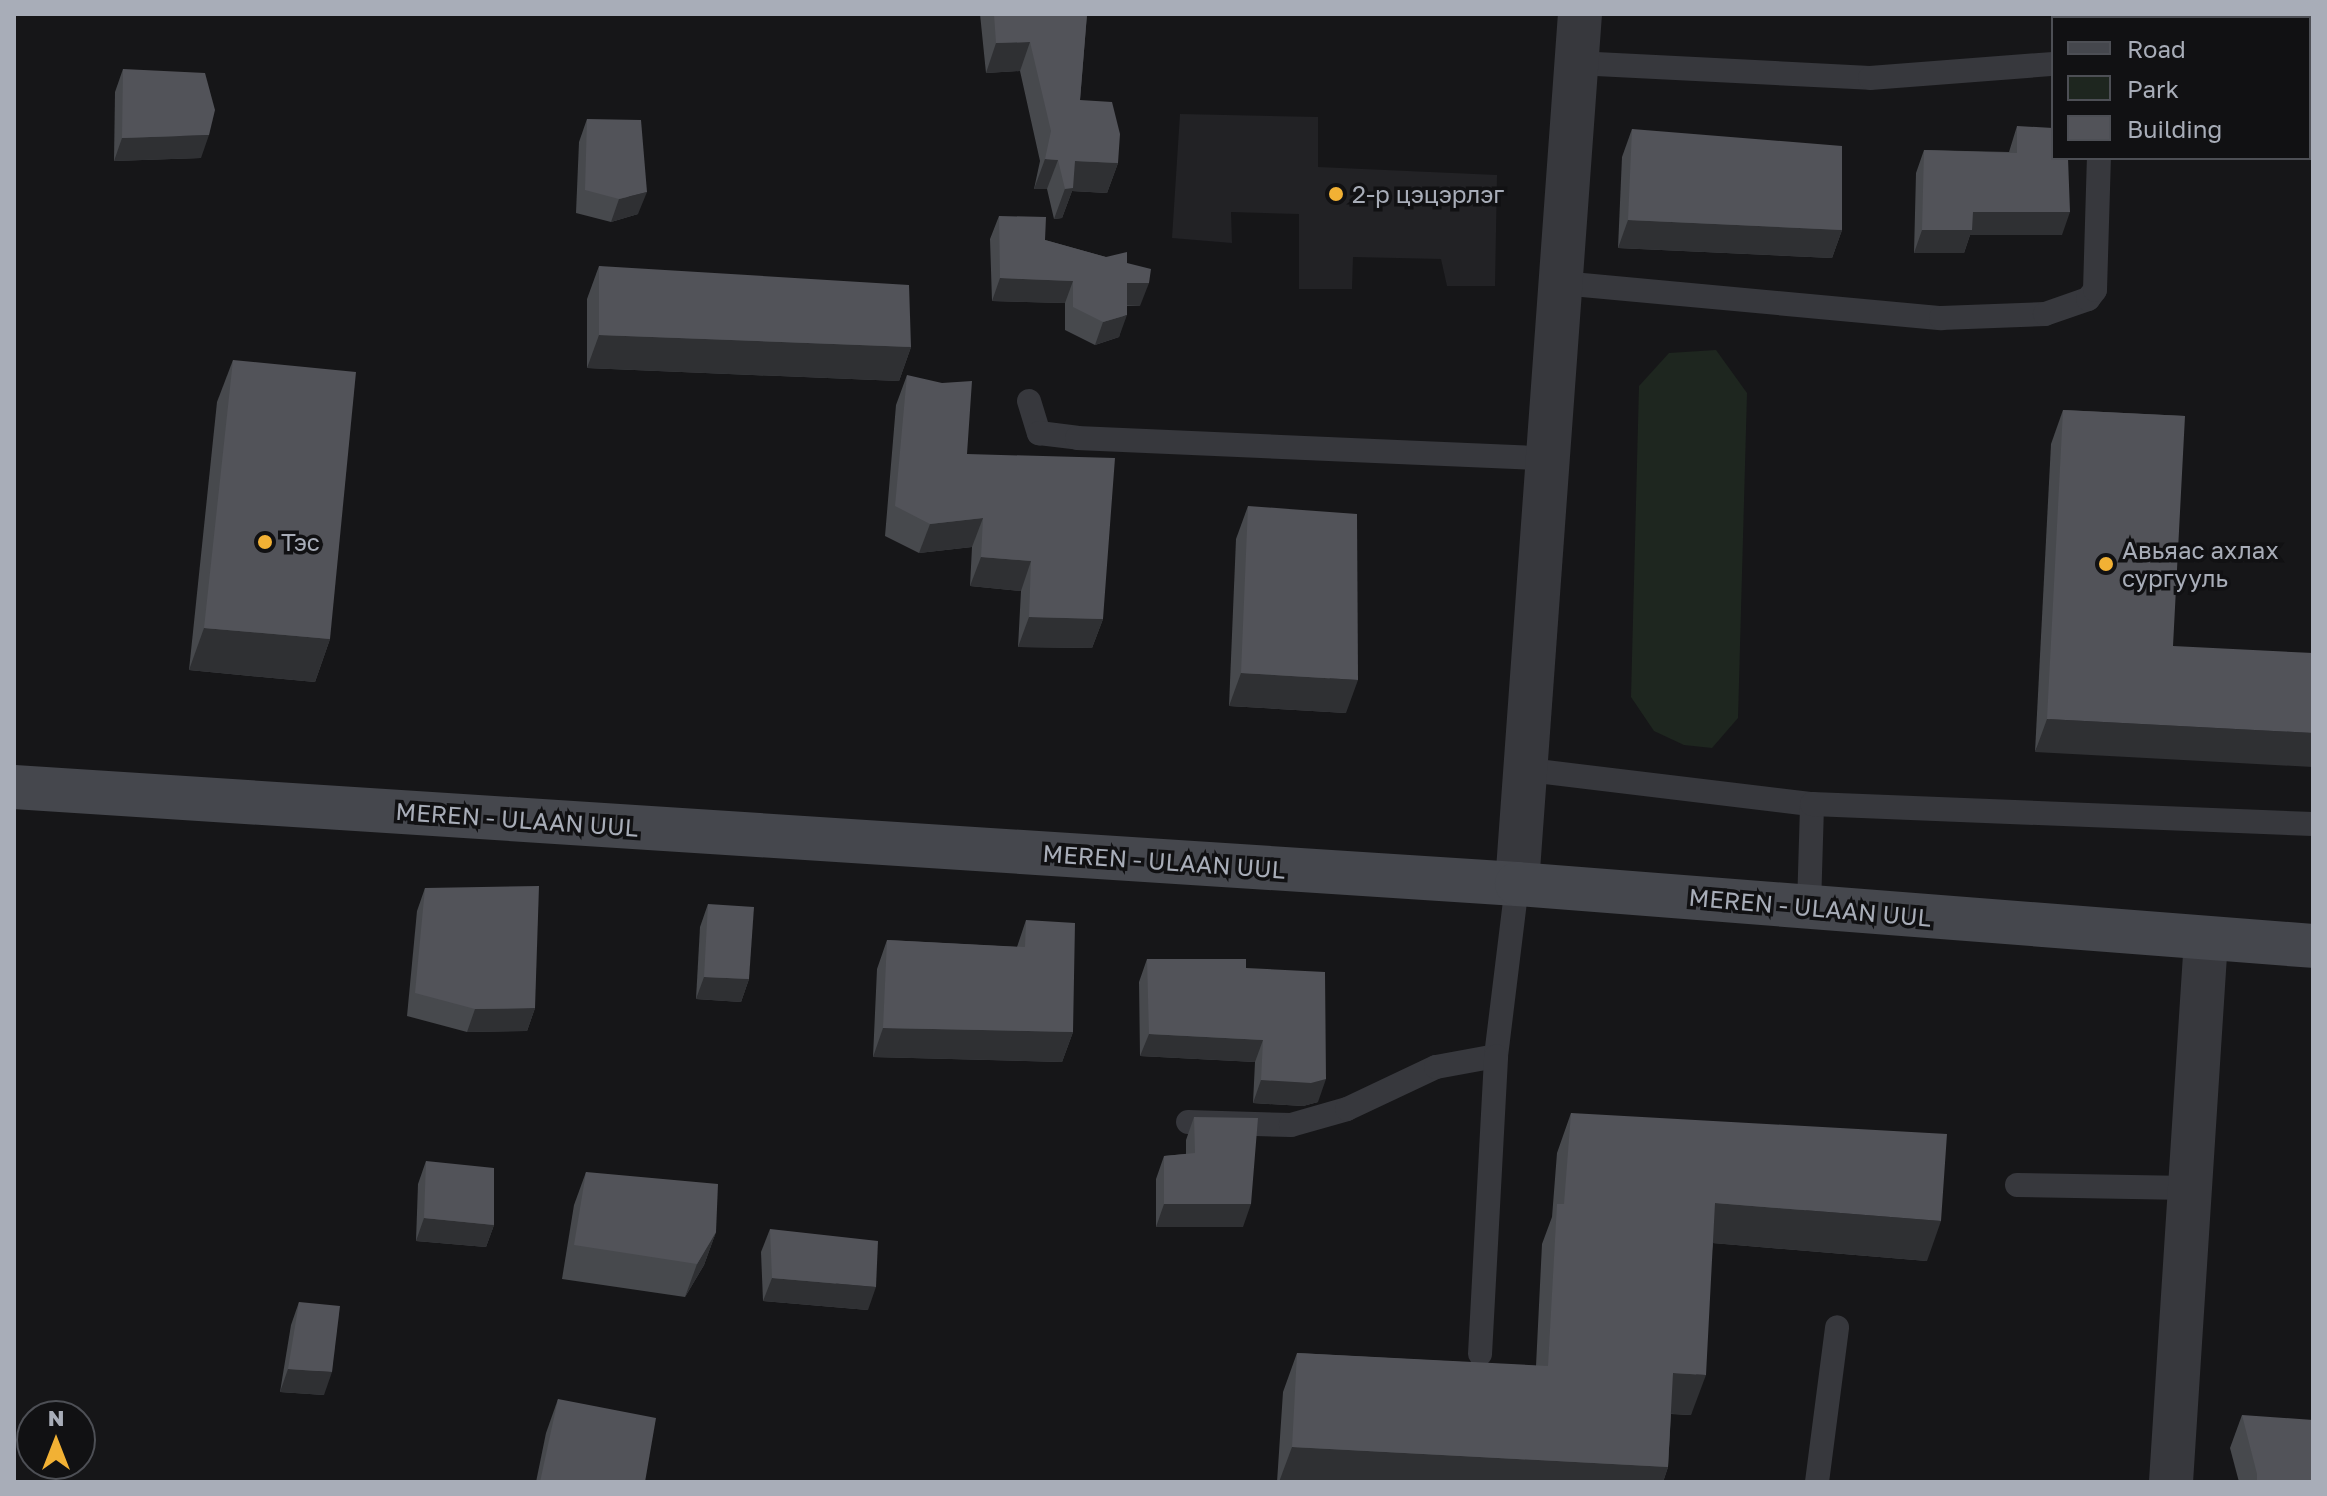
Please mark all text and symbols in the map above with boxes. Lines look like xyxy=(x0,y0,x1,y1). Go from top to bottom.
legend xyxy=(2051,16,2311,160)
text: Road xyxy=(2127,34,2186,63)
text: Park xyxy=(2127,74,2179,103)
text: Building xyxy=(2127,114,2222,143)
place label: 2-р цэцэрлэг xyxy=(1352,180,1504,208)
marker: 2-р цэцэрлэг xyxy=(1327,185,1345,203)
place label: Тэс xyxy=(281,528,320,556)
marker: Тэс xyxy=(256,533,274,551)
place label: Авьяас ахлах сургууль xyxy=(2122,536,2279,592)
marker: Авьяас ахлах сургууль xyxy=(2097,555,2115,573)
street label: MEREN - ULAAN UUL xyxy=(395,796,639,842)
street label: MEREN - ULAAN UUL xyxy=(1042,838,1286,884)
street label: MEREN - ULAAN UUL xyxy=(1688,882,1932,932)
north arrow xyxy=(16,1400,96,1480)
text: N xyxy=(48,1404,64,1431)

